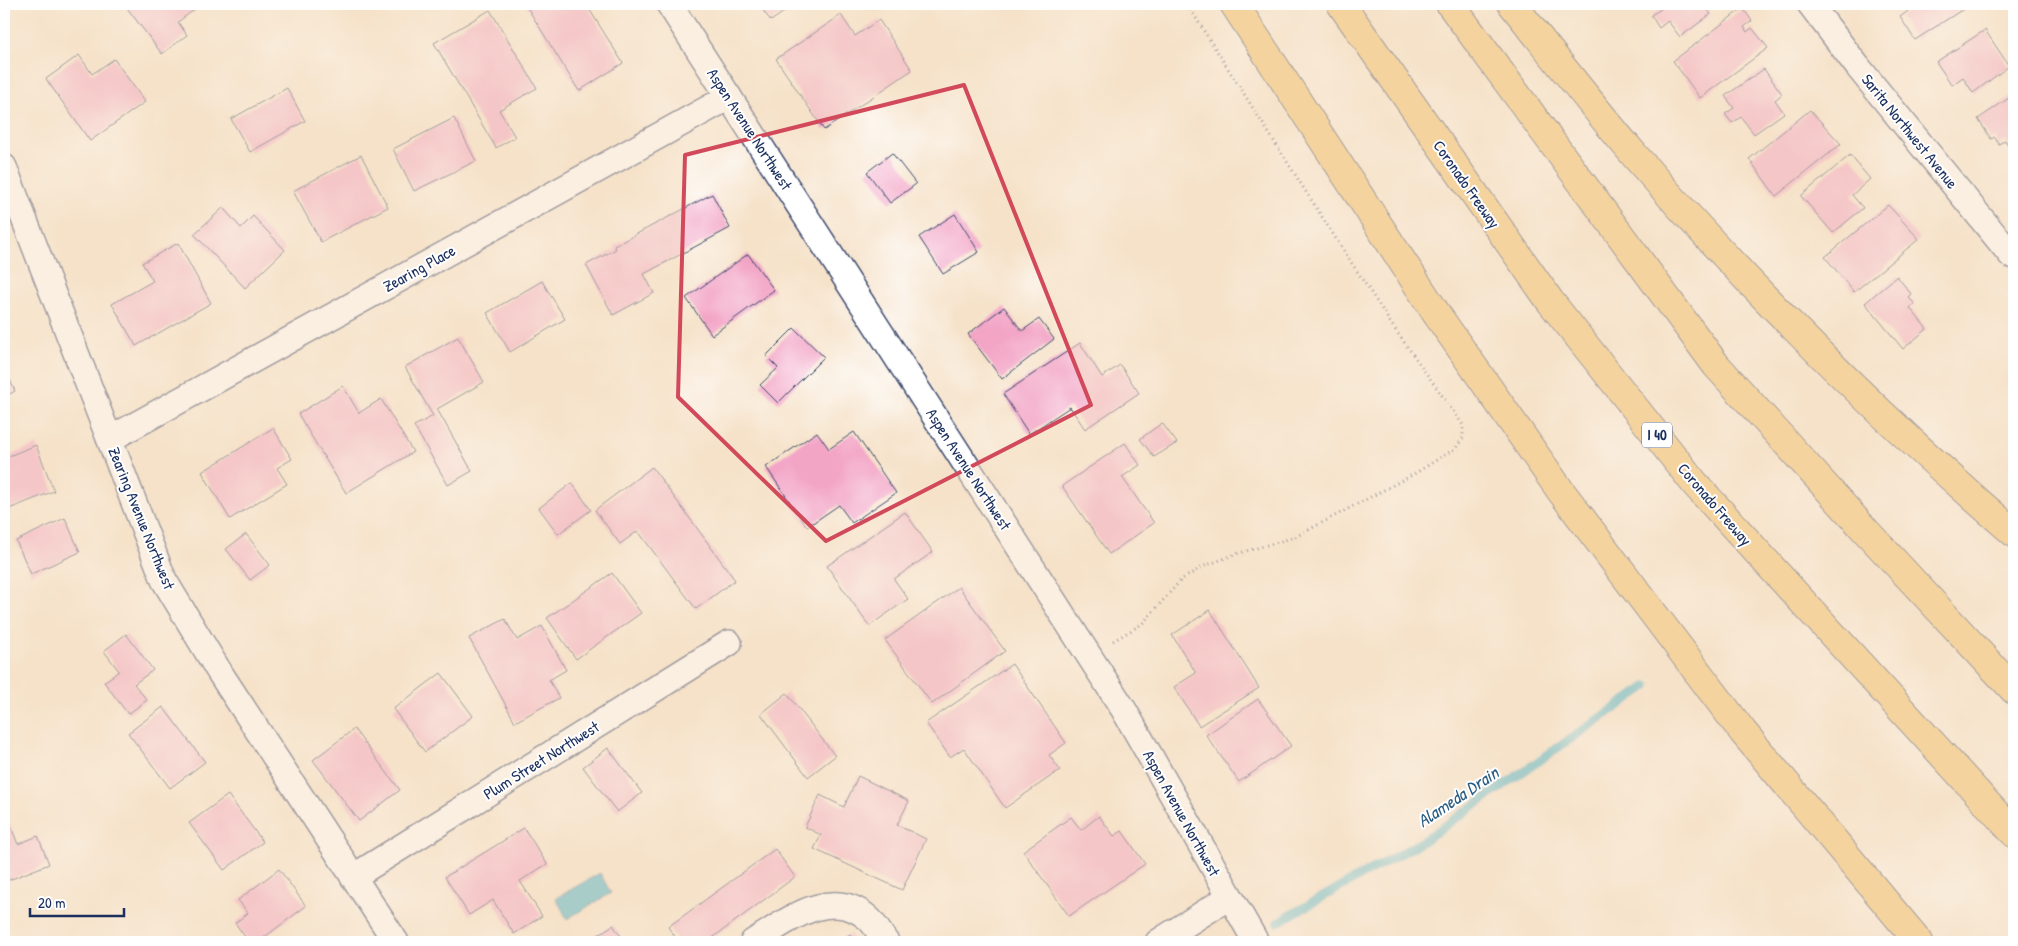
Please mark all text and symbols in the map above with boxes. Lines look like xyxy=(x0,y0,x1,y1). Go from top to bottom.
street label: Aspen Avenue Northwest xyxy=(702,64,798,195)
street label: Sarita Northwest Avenue xyxy=(1857,69,1964,194)
street label: Coronado Freeway xyxy=(1428,135,1506,233)
street label: Zearing Place xyxy=(379,239,460,297)
street label: Aspen Avenue Northwest xyxy=(921,404,1017,535)
road number: I 40 xyxy=(1642,422,1672,448)
street label: Zearing Avenue Northwest xyxy=(103,444,181,593)
street label: Coronado Freeway xyxy=(1673,458,1757,550)
street label: Plum Street Northwest xyxy=(479,715,603,804)
street label: Aspen Avenue Northwest xyxy=(1138,746,1226,880)
water label: Alameda Drain xyxy=(1412,759,1505,833)
scale bar xyxy=(30,886,124,918)
text: 20 m xyxy=(38,892,65,913)

